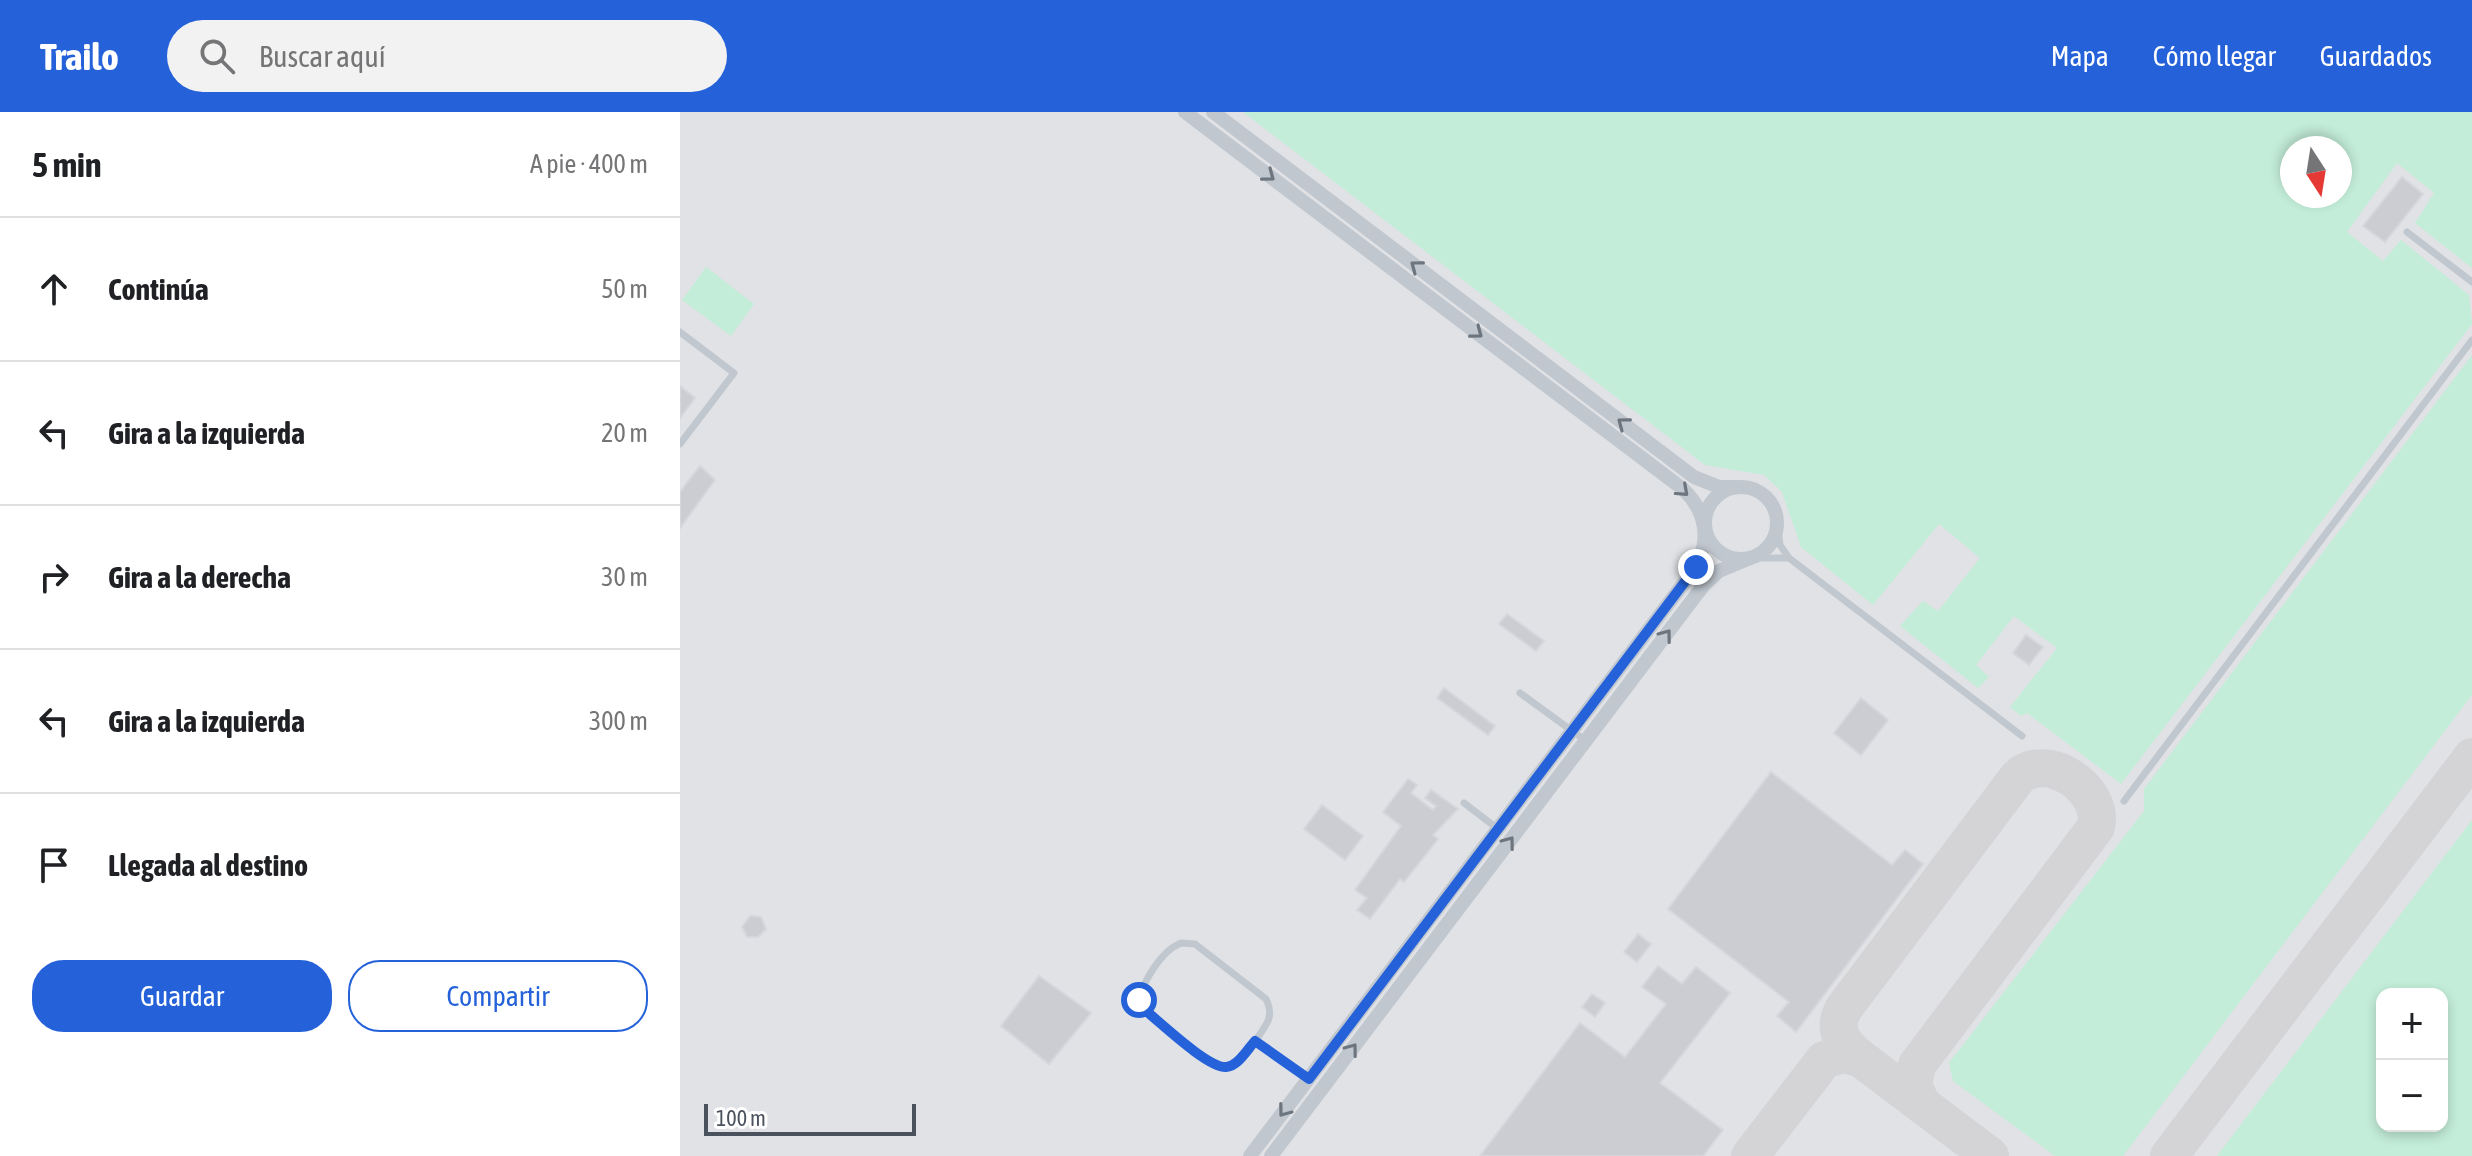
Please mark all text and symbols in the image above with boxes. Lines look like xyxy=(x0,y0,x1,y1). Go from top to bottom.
search box xyxy=(167,20,727,92)
icon: search xyxy=(195,34,239,78)
text: Trailo xyxy=(40,35,119,78)
text: Buscar aquí xyxy=(259,39,386,73)
text: Mapa xyxy=(2051,40,2109,72)
text: Cómo llegar xyxy=(2153,40,2276,72)
text: Guardados xyxy=(2320,40,2432,72)
north arrow xyxy=(2280,136,2352,208)
text: 5 min xyxy=(32,145,101,184)
text: A pie · 400 m xyxy=(530,149,648,179)
one-way arrow xyxy=(1261,167,1275,181)
one-way arrow xyxy=(1410,261,1425,276)
icon: ahead xyxy=(32,267,76,311)
text: Continúa xyxy=(108,272,209,306)
text: 50 m xyxy=(601,274,648,304)
one-way arrow xyxy=(1468,324,1483,338)
icon: left xyxy=(32,411,76,455)
text: Gira a la izquierda xyxy=(108,416,305,450)
text: 20 m xyxy=(601,418,648,448)
one-way arrow xyxy=(1617,419,1632,433)
one-way arrow xyxy=(1674,482,1688,496)
route end xyxy=(1678,549,1714,585)
icon: right xyxy=(32,555,76,599)
text: Gira a la derecha xyxy=(108,560,291,594)
text: 30 m xyxy=(601,562,648,592)
one-way arrow xyxy=(1657,629,1671,643)
icon: left xyxy=(32,699,76,743)
text: Gira a la izquierda xyxy=(108,704,305,738)
text: 300 m xyxy=(589,706,648,736)
one-way arrow xyxy=(1500,836,1514,851)
icon: arrive xyxy=(32,843,76,887)
text: Llegada al destino xyxy=(108,848,308,882)
button: Guardar xyxy=(32,960,332,1032)
button: Compartir xyxy=(348,960,648,1032)
route start xyxy=(1121,982,1157,1018)
map controls xyxy=(2376,988,2448,1132)
button: + xyxy=(2376,988,2448,1060)
one-way arrow xyxy=(1343,1043,1357,1058)
button: − xyxy=(2376,1060,2448,1132)
scale bar xyxy=(704,1100,916,1136)
one-way arrow xyxy=(1280,1103,1294,1117)
text: 100 m xyxy=(716,1105,766,1131)

